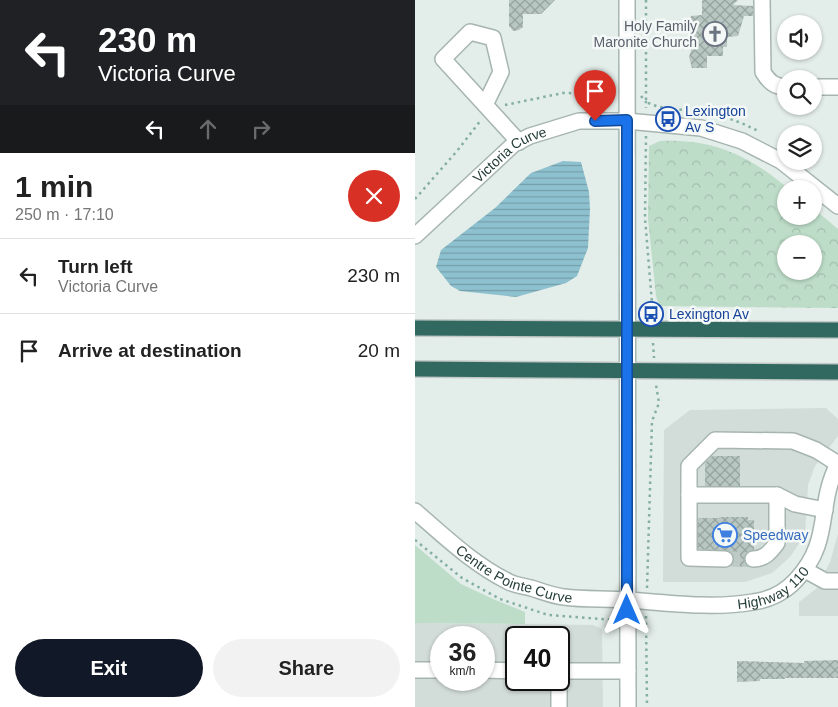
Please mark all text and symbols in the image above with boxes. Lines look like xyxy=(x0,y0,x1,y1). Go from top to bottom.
map controls xyxy=(777,15,822,280)
button: sound xyxy=(777,15,822,60)
place label: Holy Family Maronite Church xyxy=(594,18,697,50)
icon: left xyxy=(15,20,80,85)
text: 230 m xyxy=(98,20,197,59)
church icon: Holy Family Maronite Church xyxy=(702,21,728,47)
text: Victoria Curve xyxy=(98,61,236,86)
pin xyxy=(574,70,616,121)
button: search xyxy=(777,70,822,115)
icon: arrive xyxy=(581,77,609,105)
place label: Lexington Av S xyxy=(685,103,746,135)
bus stop icon: Lexington Av S xyxy=(655,106,681,132)
icon: left xyxy=(141,115,169,143)
icon: ahead xyxy=(194,115,222,143)
icon: right xyxy=(247,115,275,143)
street label: Victoria Curve xyxy=(470,123,549,186)
button: layers xyxy=(777,125,822,170)
text: 1 min xyxy=(15,170,93,203)
button: close xyxy=(348,170,400,222)
button: + xyxy=(777,180,822,225)
text: 250 m · 17:10 xyxy=(15,206,114,223)
button: − xyxy=(777,235,822,280)
text: Turn left xyxy=(58,256,133,277)
icon: left xyxy=(15,262,43,290)
text: 230 m xyxy=(347,265,400,286)
text: Victoria Curve xyxy=(58,278,158,295)
bus stop icon: Lexington Av xyxy=(638,301,664,327)
place label: Lexington Av xyxy=(669,306,749,322)
icon: arrive xyxy=(15,337,43,365)
text: Arrive at destination xyxy=(58,340,242,361)
text: 20 m xyxy=(358,340,400,361)
supermarket icon: Speedway xyxy=(712,522,738,548)
place label: Speedway xyxy=(743,527,808,543)
street label: Centre Pointe Curve xyxy=(453,542,573,606)
street label: Highway 110 xyxy=(737,563,812,612)
position arrow xyxy=(600,583,652,635)
speed limit sign: 40 xyxy=(505,626,570,691)
text: 36 xyxy=(449,638,476,666)
button: Exit xyxy=(15,639,203,697)
button: Share xyxy=(213,639,400,697)
text: km/h xyxy=(449,664,476,678)

